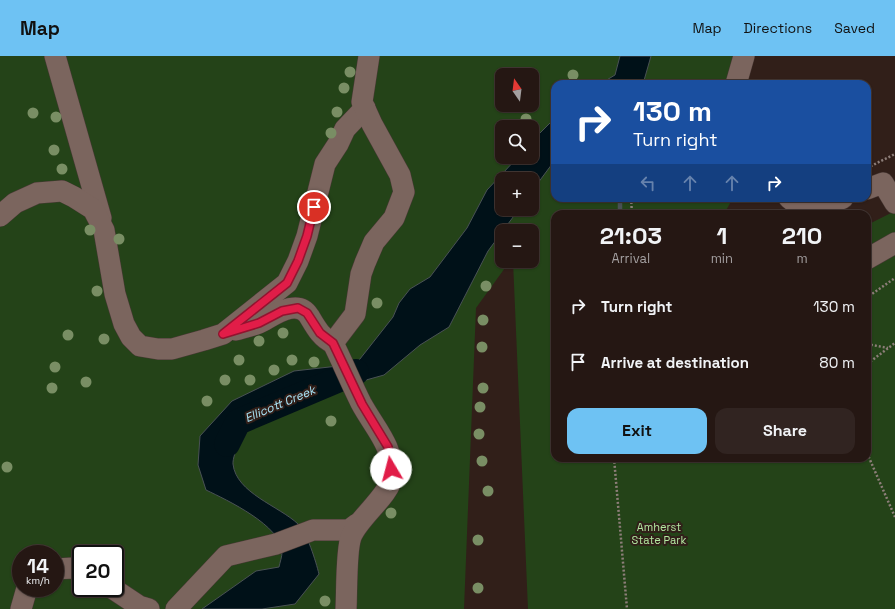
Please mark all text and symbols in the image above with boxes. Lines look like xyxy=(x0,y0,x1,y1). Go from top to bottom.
text: Map xyxy=(20,16,60,41)
text: Map xyxy=(692,19,722,37)
text: Directions xyxy=(744,19,812,37)
text: Saved xyxy=(834,19,875,37)
north arrow xyxy=(495,68,539,112)
map controls xyxy=(495,68,539,268)
text: 130 m xyxy=(633,93,712,129)
icon: right xyxy=(567,96,619,148)
button: search xyxy=(495,120,539,164)
text: Turn right xyxy=(633,128,717,151)
button: + xyxy=(495,172,539,216)
icon: left xyxy=(637,172,659,194)
icon: ahead xyxy=(679,172,701,194)
icon: ahead xyxy=(721,172,743,194)
icon: right xyxy=(763,172,785,194)
pin xyxy=(297,190,331,224)
icon: arrive xyxy=(303,196,325,218)
text: 21:03 xyxy=(600,220,662,251)
text: 1 xyxy=(716,220,727,251)
text: 210 xyxy=(782,220,822,251)
button: − xyxy=(495,224,539,268)
text: Arrival xyxy=(612,250,650,267)
text: min xyxy=(711,250,733,267)
text: m xyxy=(796,250,808,267)
icon: right xyxy=(567,295,589,317)
text: Turn right xyxy=(601,297,672,316)
text: 130 m xyxy=(813,297,855,316)
icon: arrive xyxy=(567,351,589,373)
text: Arrive at destination xyxy=(601,353,749,372)
text: 80 m xyxy=(819,353,855,372)
water label: Ellicott Creek xyxy=(242,381,319,426)
button: Exit xyxy=(567,408,707,454)
button: Share xyxy=(715,408,855,454)
position arrow xyxy=(370,448,412,490)
park label: Amherst State Park xyxy=(632,520,686,547)
speed limit sign: 20 xyxy=(72,545,124,597)
text: 14 xyxy=(27,553,49,579)
text: km/h xyxy=(26,574,50,587)

